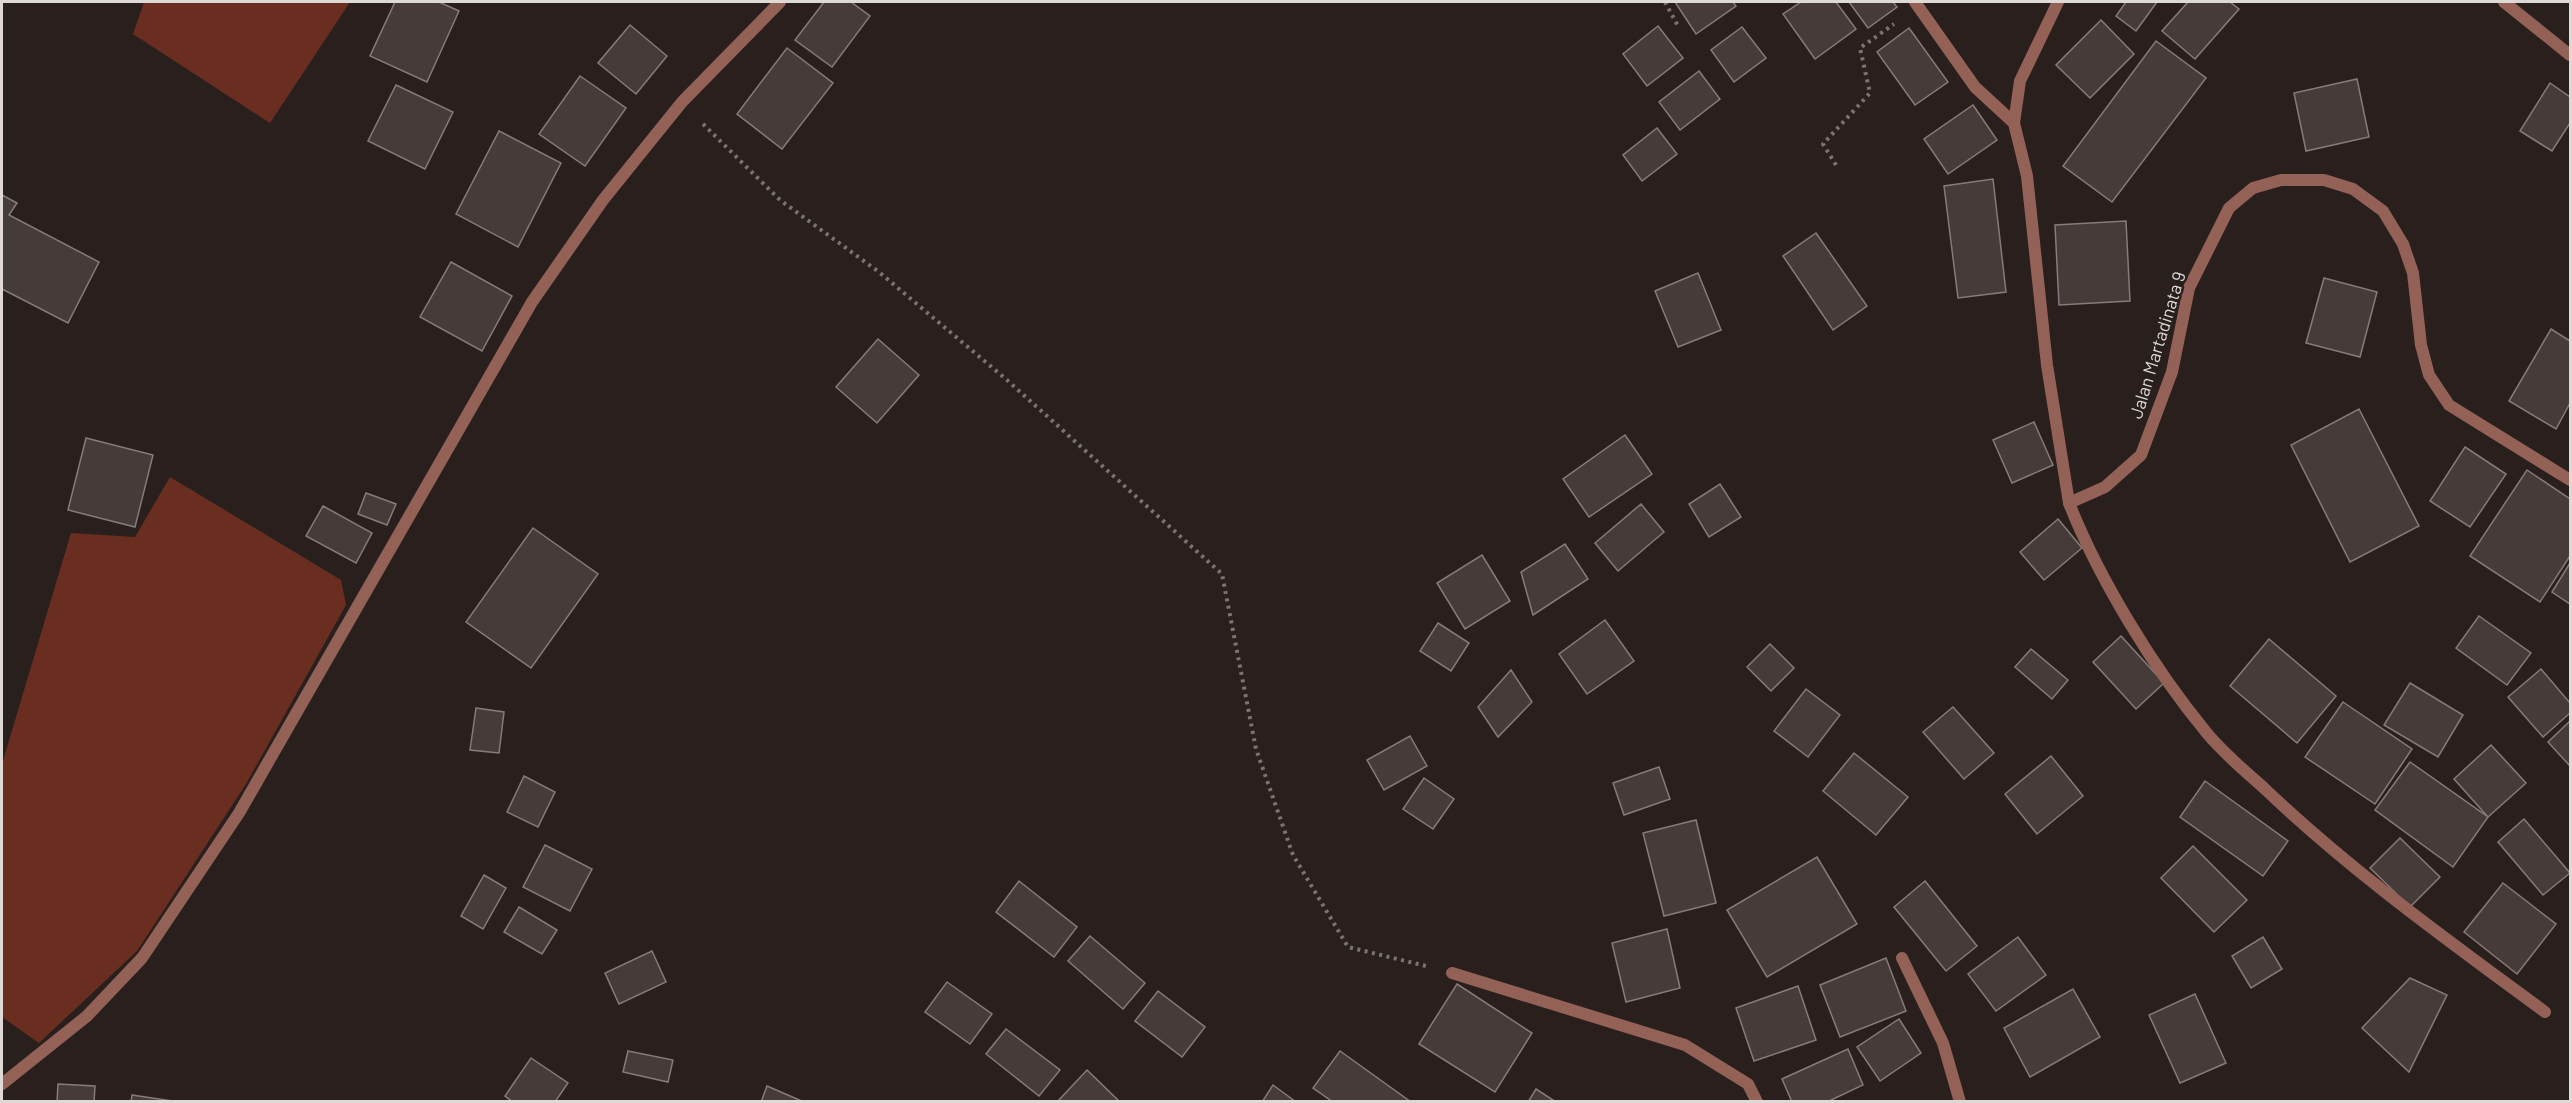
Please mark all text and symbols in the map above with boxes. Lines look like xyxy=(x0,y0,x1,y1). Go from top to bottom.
street label: Jalan Martadinata 9 xyxy=(2124,269,2190,421)

